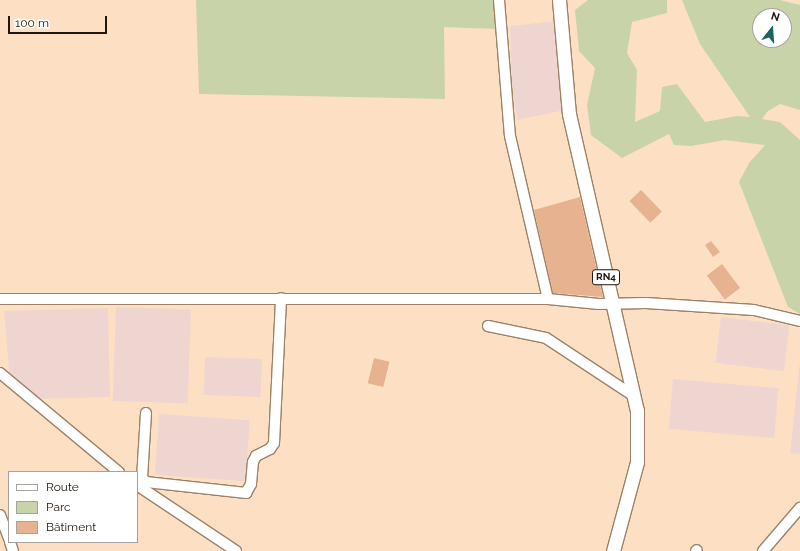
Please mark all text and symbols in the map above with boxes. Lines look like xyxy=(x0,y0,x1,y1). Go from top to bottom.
scale bar xyxy=(10,8,109,34)
north arrow xyxy=(752,8,792,48)
text: N xyxy=(769,10,781,24)
text: 100 m xyxy=(15,16,49,30)
road number: RN4 xyxy=(592,269,620,285)
legend xyxy=(8,471,138,543)
text: Route xyxy=(46,480,79,494)
text: Parc xyxy=(46,500,71,514)
text: Bâtiment xyxy=(46,520,96,534)

